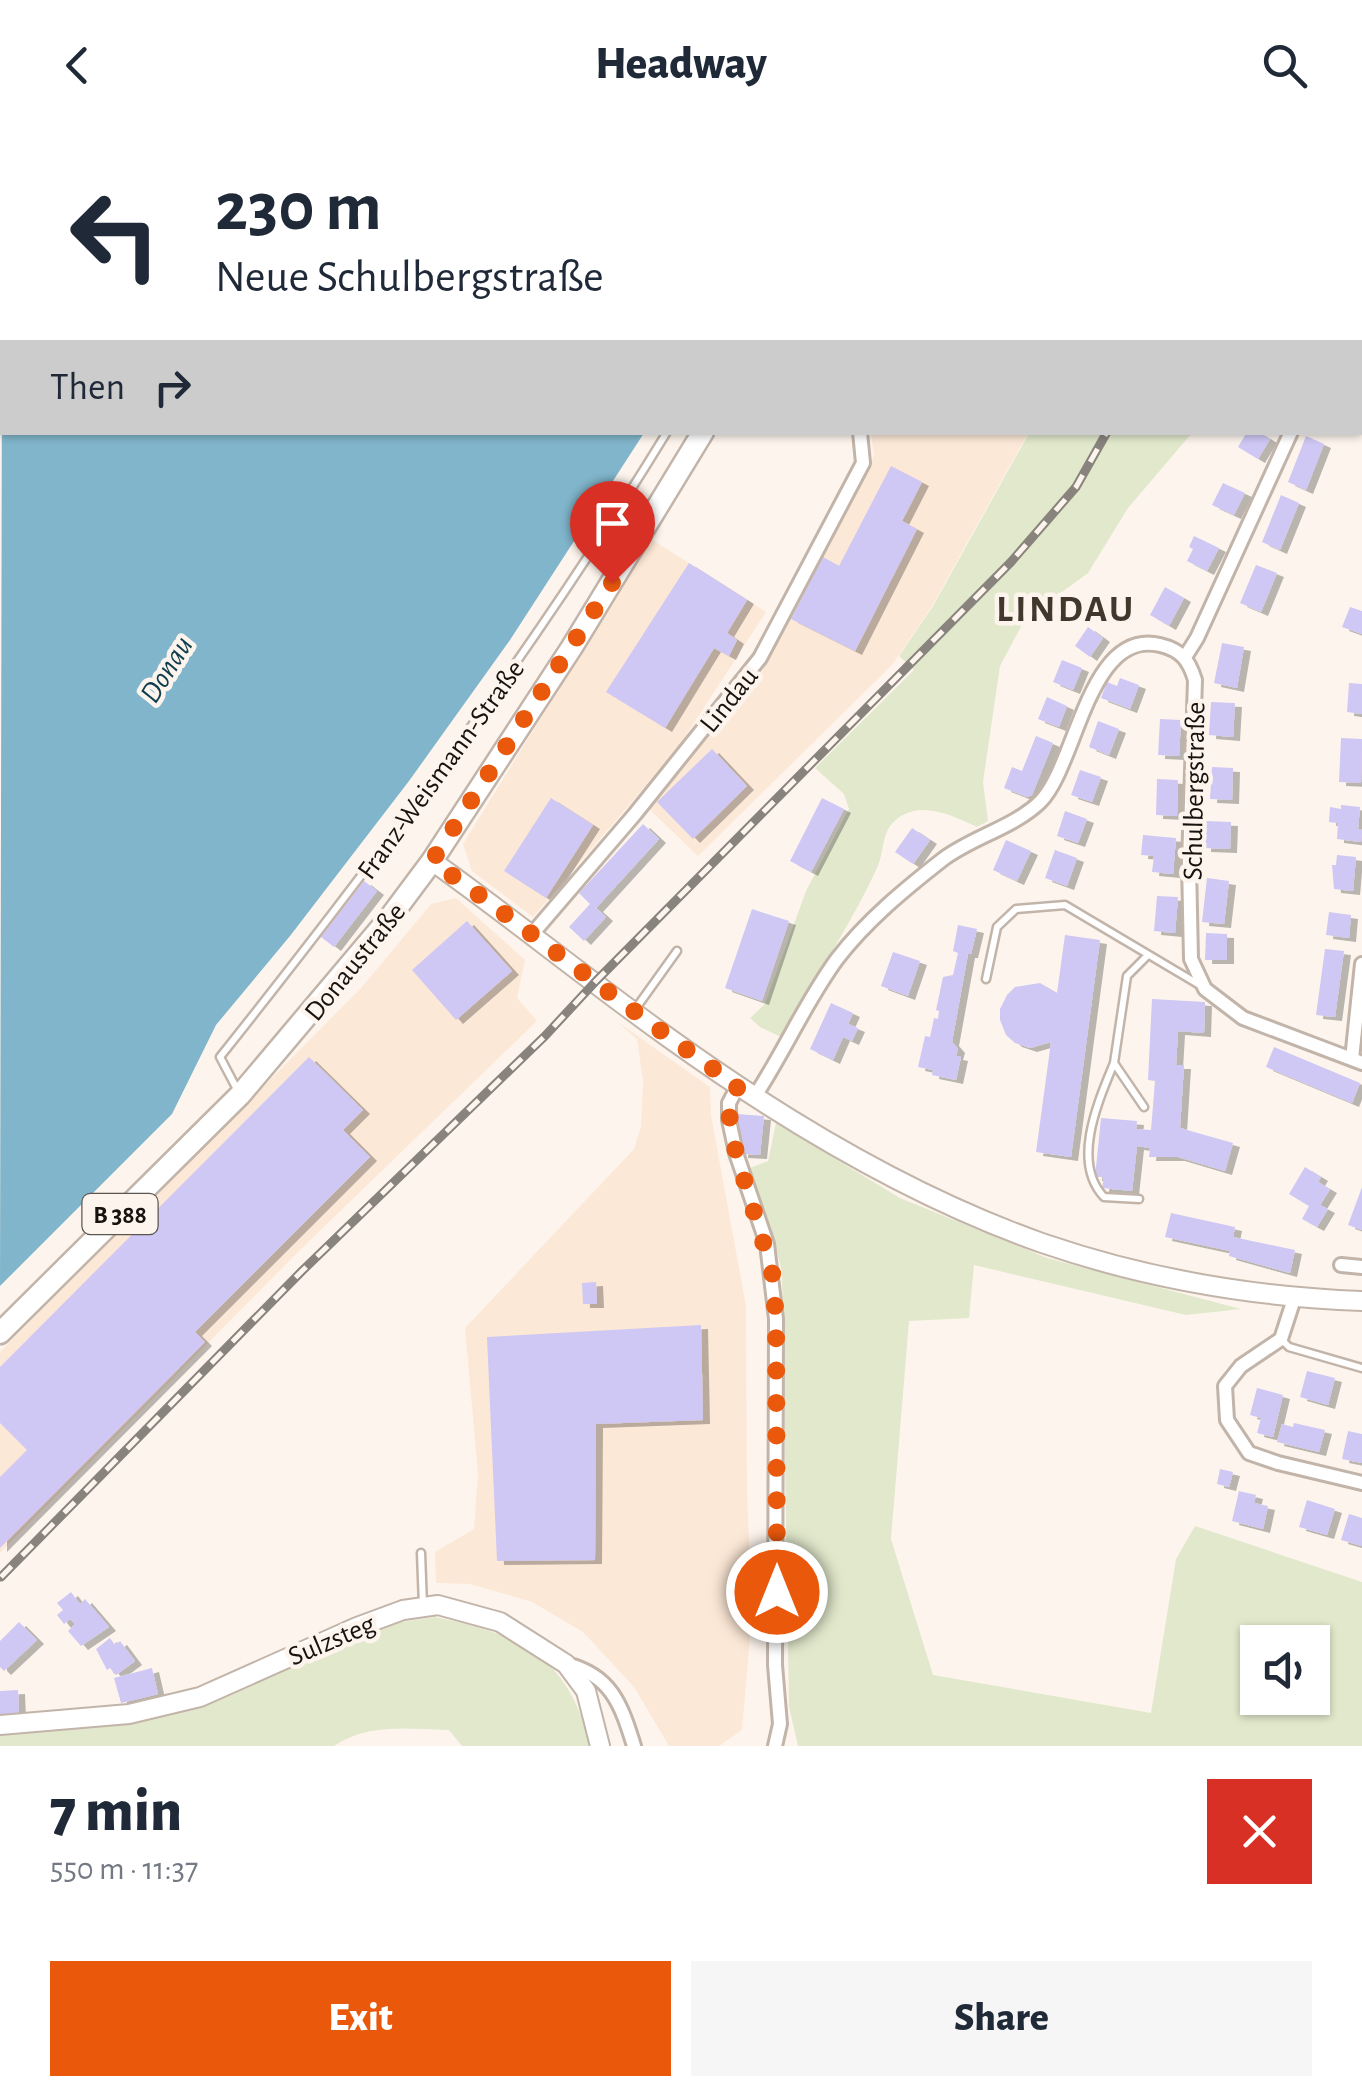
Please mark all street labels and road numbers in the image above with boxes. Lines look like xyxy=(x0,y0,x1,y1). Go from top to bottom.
street label: Franz-Weismann-Straße xyxy=(353,655,530,885)
street label: Lindau xyxy=(695,662,764,738)
street label: Schulbergstraße xyxy=(1179,702,1211,881)
street label: Donaustraße xyxy=(300,898,411,1026)
road number: B 388 xyxy=(82,1194,158,1234)
street label: Sulzsteg xyxy=(284,1610,380,1672)

